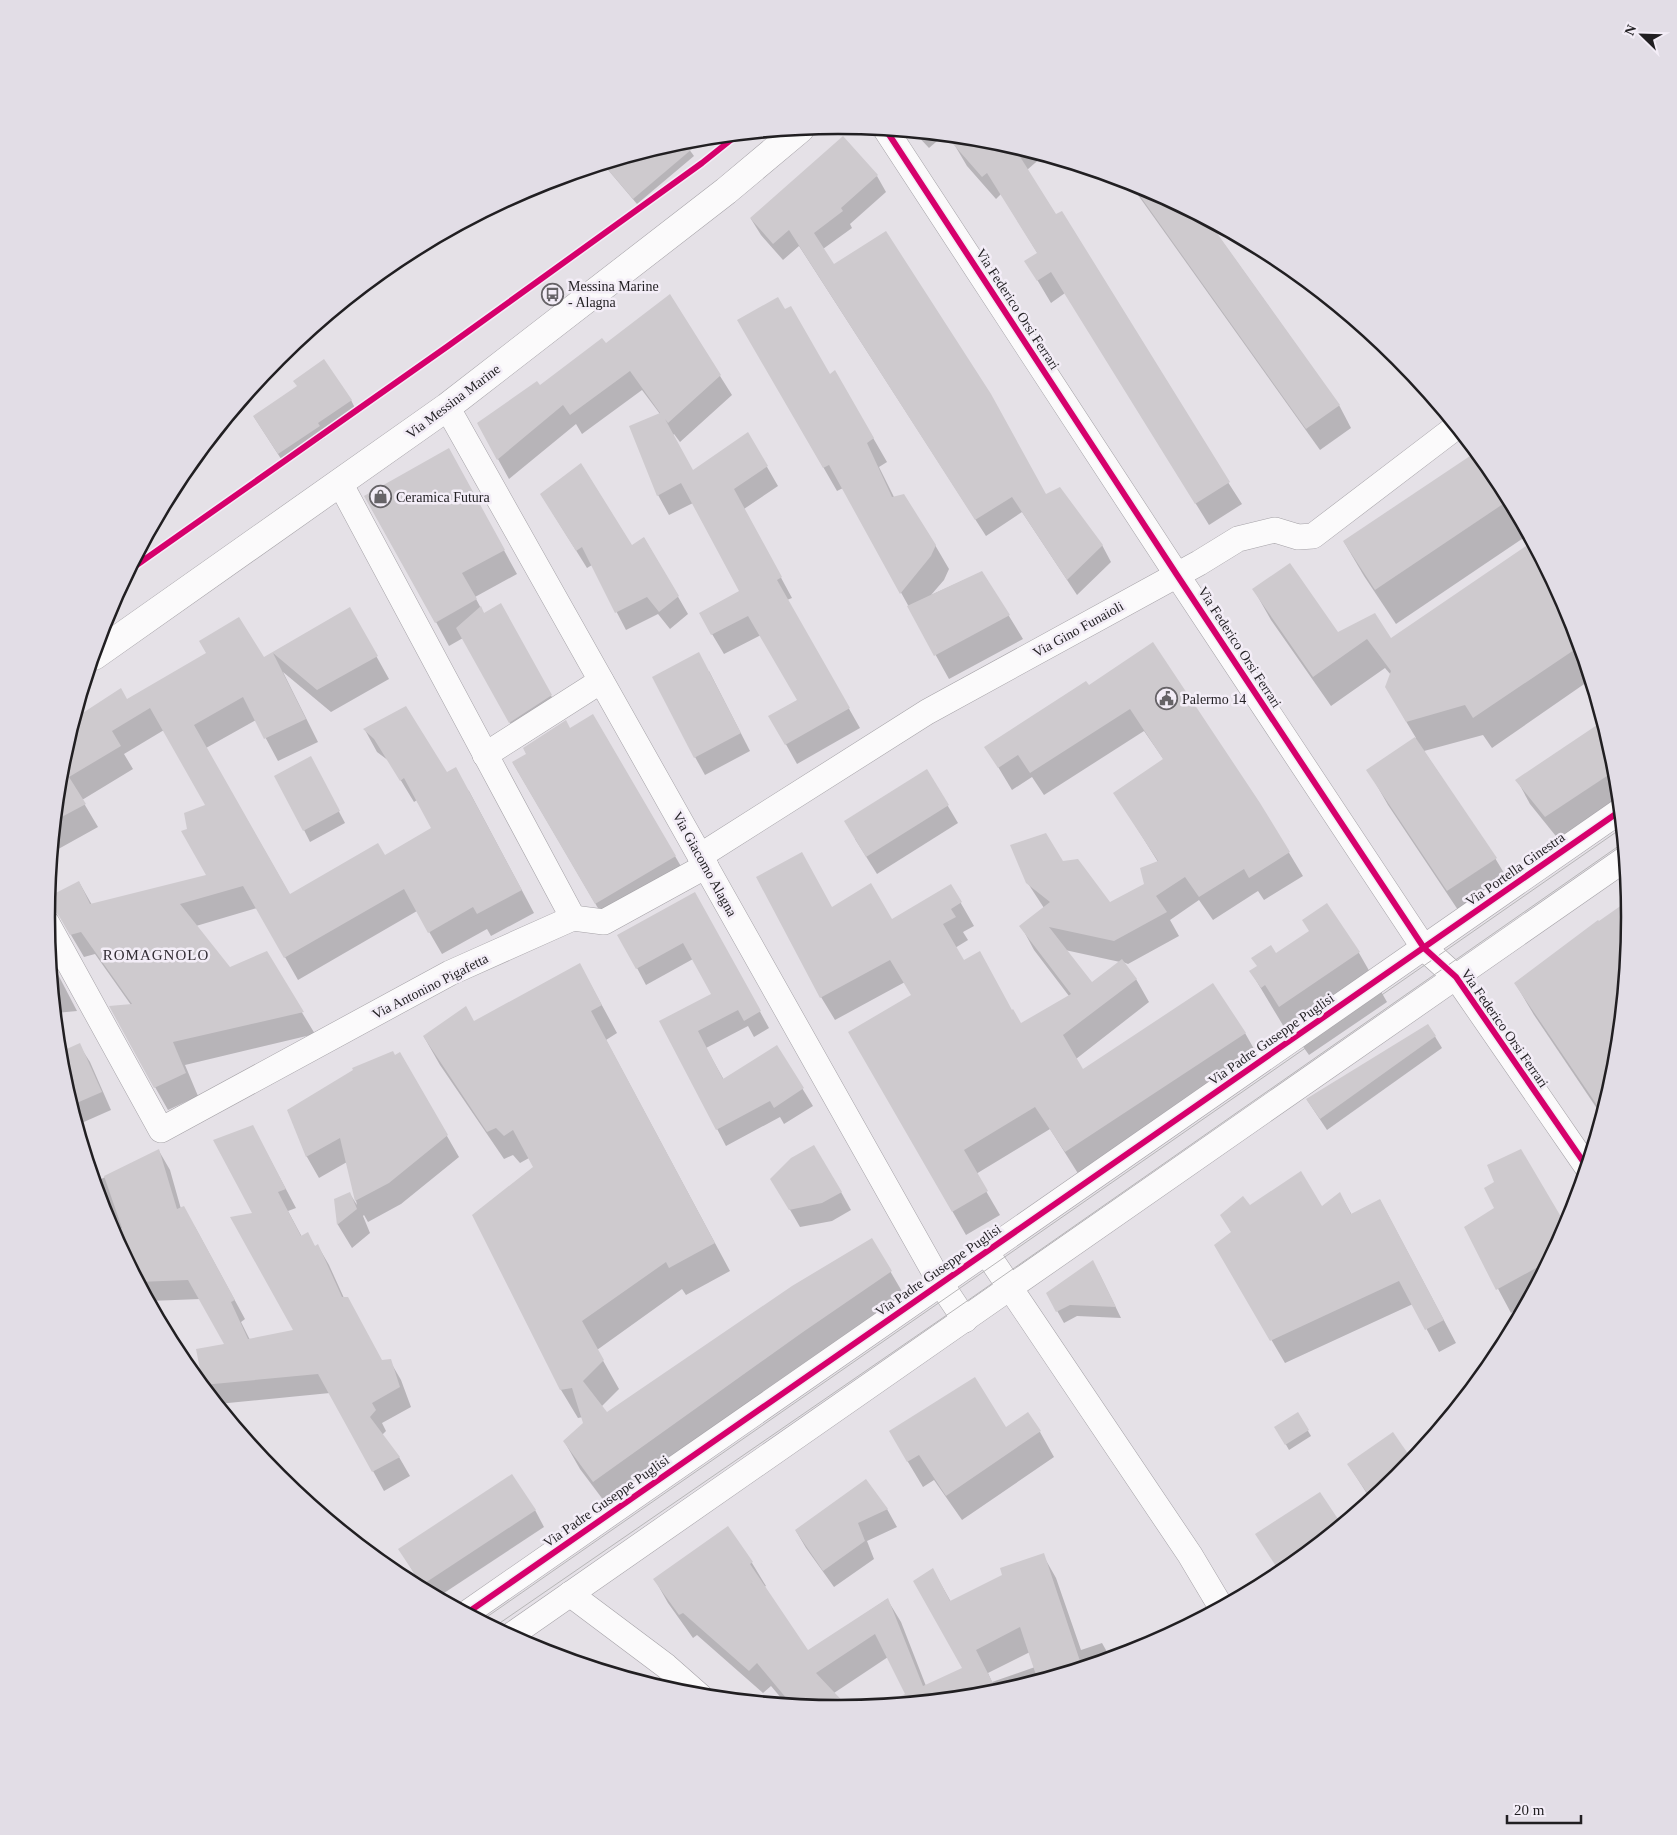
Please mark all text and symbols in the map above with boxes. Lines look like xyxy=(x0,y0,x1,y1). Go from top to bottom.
north arrow xyxy=(1617,10,1667,60)
text: N xyxy=(1622,23,1639,38)
street label: Via Federico Orsi Ferrari xyxy=(973,246,1062,373)
place label: Messina Marine - Alagna xyxy=(568,279,659,310)
bus stop icon: Messina Marine - Alagna xyxy=(540,282,564,306)
street label: Via Messina Marine xyxy=(403,361,503,442)
shop icon: Ceramica Futura xyxy=(368,485,392,509)
place label: Ceramica Futura xyxy=(396,490,490,505)
street label: Via Federico Orsi Ferrari xyxy=(1195,584,1284,711)
street label: Via Gino Funaioli xyxy=(1030,598,1126,660)
public building icon: Palermo 14 xyxy=(1154,687,1178,711)
place label: Palermo 14 xyxy=(1182,692,1246,707)
street label: Via Giacomo Alagna xyxy=(670,809,740,920)
street label: Via Portella Ginestra xyxy=(1463,829,1568,909)
district label: ROMAGNOLO xyxy=(103,947,209,963)
street label: Via Antonino Pigafetta xyxy=(370,950,491,1022)
street label: Via Federico Orsi Ferrari xyxy=(1458,966,1551,1090)
street label: Via Padre Guseppe Puglisi xyxy=(1206,990,1337,1088)
street label: Via Padre Guseppe Puglisi xyxy=(873,1221,1004,1319)
street label: Via Padre Guseppe Puglisi xyxy=(541,1452,672,1550)
scale bar xyxy=(1507,1792,1581,1824)
text: 20 m xyxy=(1514,1802,1545,1818)

